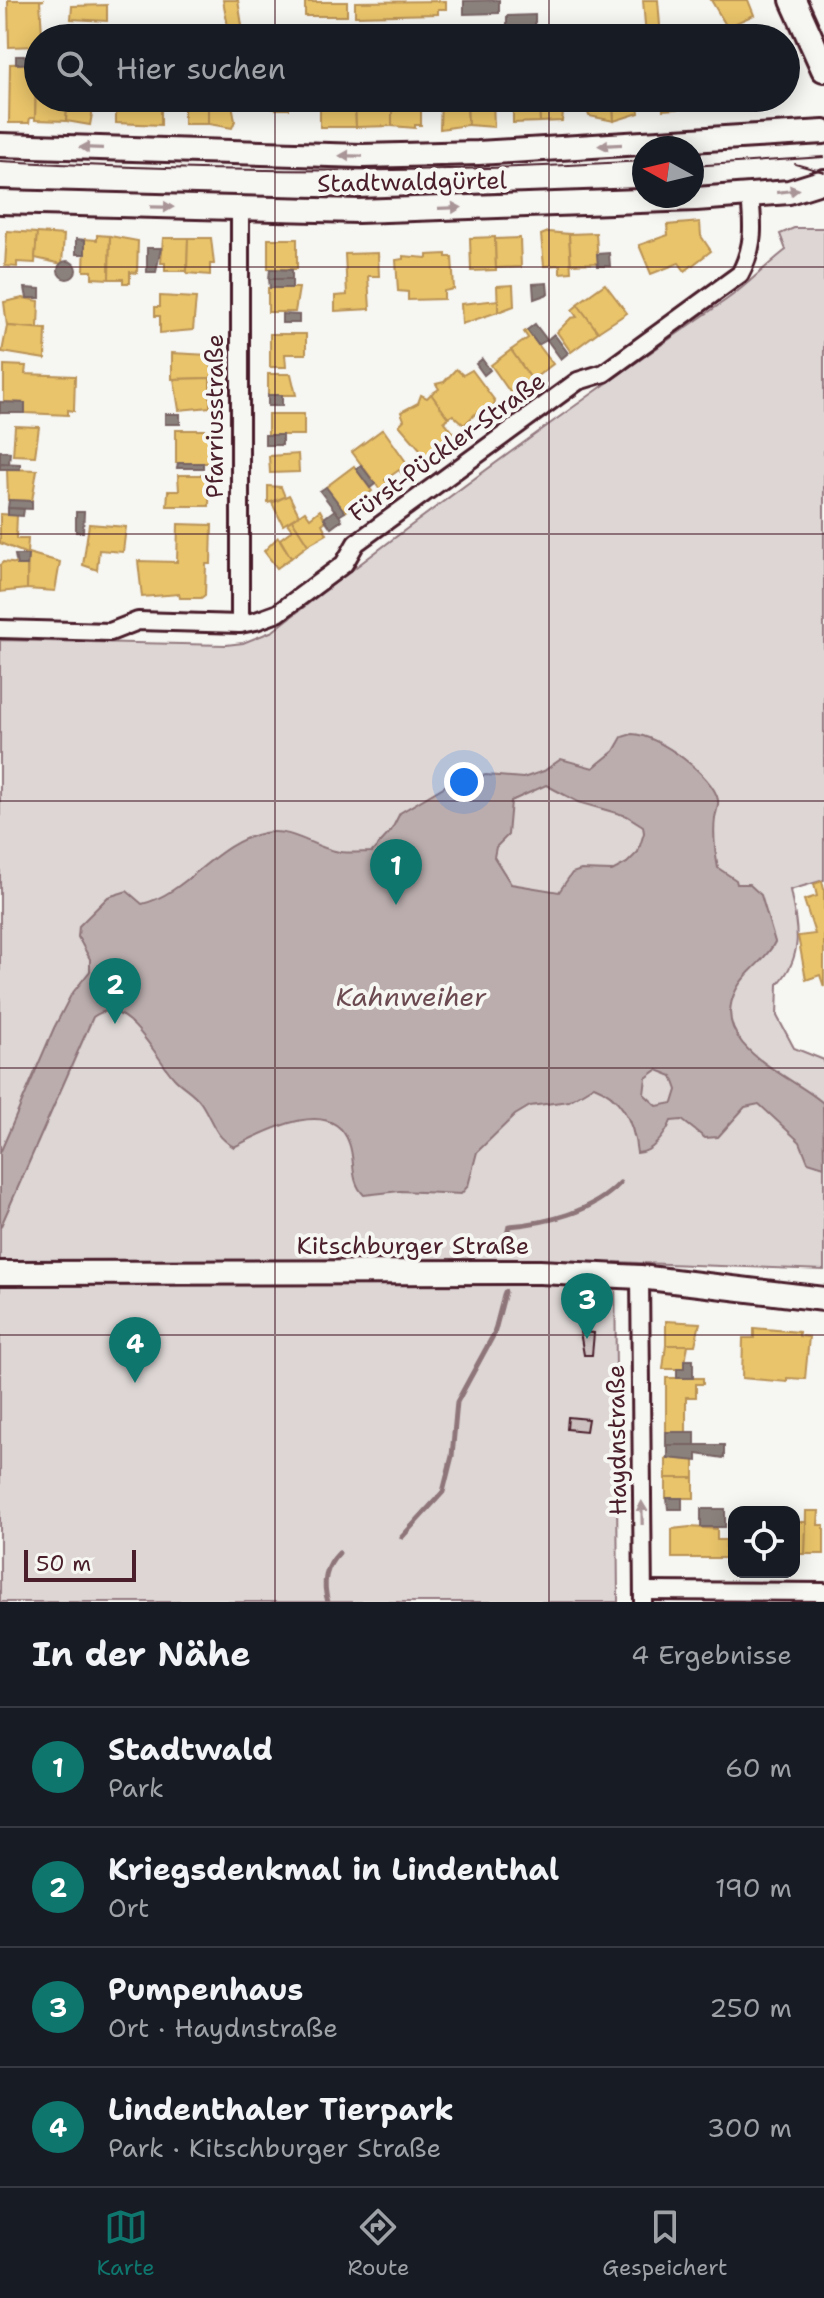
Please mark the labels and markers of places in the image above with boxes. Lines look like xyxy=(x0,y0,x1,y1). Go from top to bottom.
pin: 1 xyxy=(370,839,422,905)
pin: 2 xyxy=(89,958,141,1024)
pin: 3 xyxy=(561,1273,613,1339)
pin: 4 xyxy=(109,1317,161,1383)

